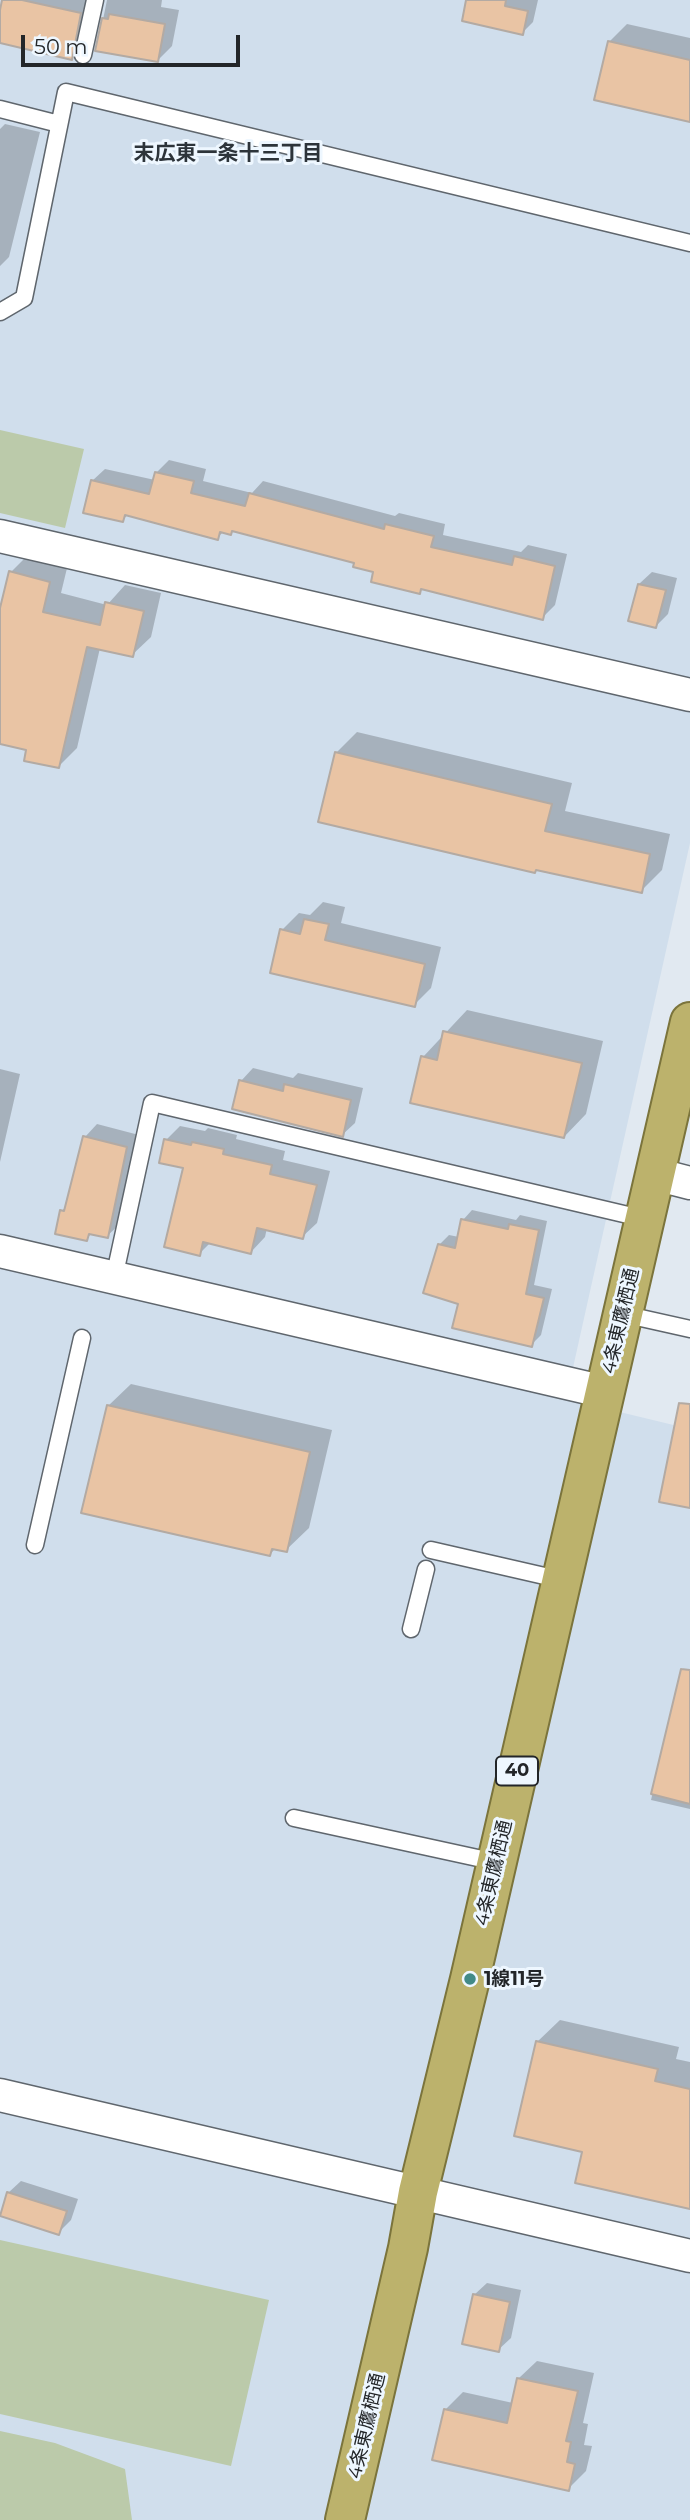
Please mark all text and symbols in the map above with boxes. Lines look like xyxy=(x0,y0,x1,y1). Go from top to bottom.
scale bar xyxy=(24,21,243,65)
text: 50 m xyxy=(34,34,88,59)
district label: 末広東一条十三丁目 xyxy=(134,141,322,167)
street label: 4条東鷹栖通 xyxy=(598,1266,644,1376)
road number: 40 xyxy=(496,1756,538,1786)
street label: 4条東鷹栖通 xyxy=(471,1818,517,1928)
place label: 1線11号 xyxy=(484,1968,544,1990)
marker: 1線11号 xyxy=(462,1971,478,1987)
street label: 4条東鷹栖通 xyxy=(344,2371,390,2481)

